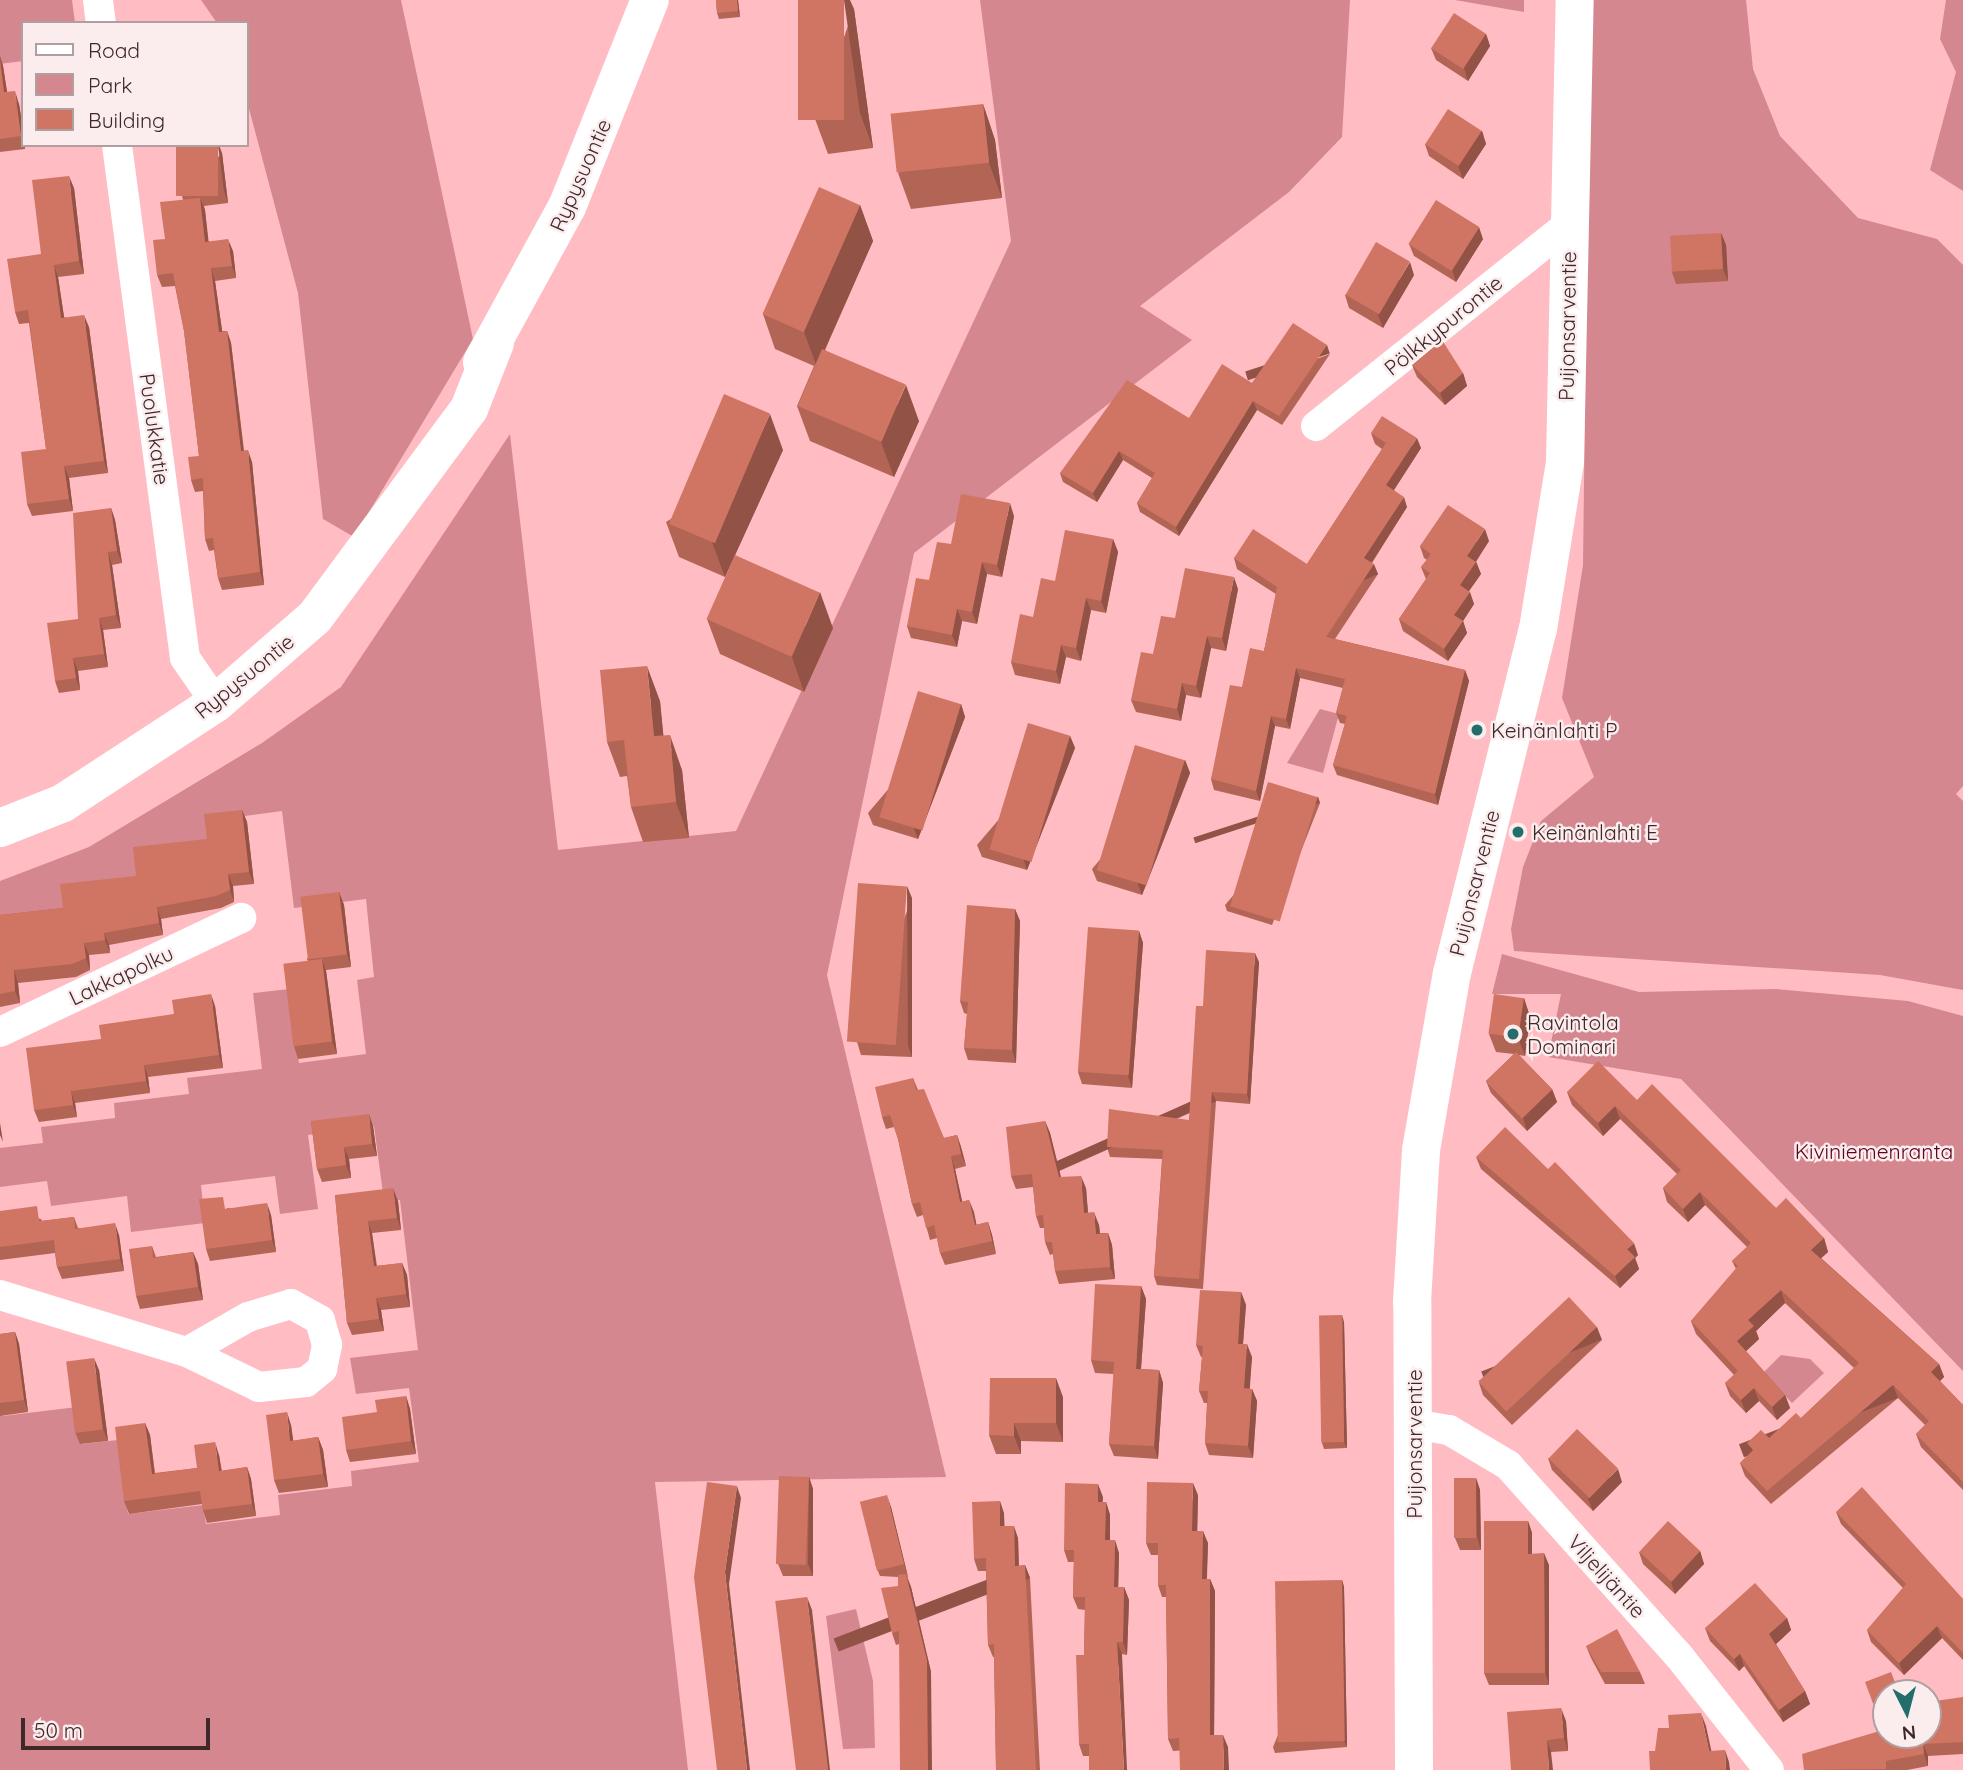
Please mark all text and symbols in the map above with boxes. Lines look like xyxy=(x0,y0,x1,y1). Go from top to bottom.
legend xyxy=(21,21,248,147)
text: Road xyxy=(88,37,140,63)
text: Park xyxy=(88,72,132,98)
text: Building xyxy=(88,107,165,133)
street label: Rypysuontie xyxy=(544,115,616,235)
street label: Puijonsarventie xyxy=(1553,251,1581,401)
street label: Pölkkypurontie xyxy=(1379,270,1507,380)
street label: Puolukkatie xyxy=(135,372,175,486)
street label: Rypysuontie xyxy=(189,628,299,724)
place label: Keinänlahti P xyxy=(1491,717,1617,743)
marker: Keinänlahti P xyxy=(1469,722,1485,738)
street label: Puijonsarventie xyxy=(1444,807,1504,959)
place label: Keinänlahti E xyxy=(1532,819,1658,845)
marker: Keinänlahti E xyxy=(1510,824,1526,840)
street label: Lakkapolku xyxy=(65,940,177,1010)
place label: Ravintola Dominari xyxy=(1527,1009,1619,1059)
marker: Ravintola Dominari xyxy=(1505,1026,1521,1042)
park label: Kiviniemenranta xyxy=(1795,1138,1953,1164)
street label: Puijonsarventie xyxy=(1401,1369,1427,1519)
street label: Viljelijäntie xyxy=(1563,1529,1651,1623)
north arrow xyxy=(1872,1679,1942,1749)
scale bar xyxy=(24,1704,214,1748)
text: 50 m xyxy=(34,1717,83,1743)
text: N xyxy=(1901,1720,1917,1746)

